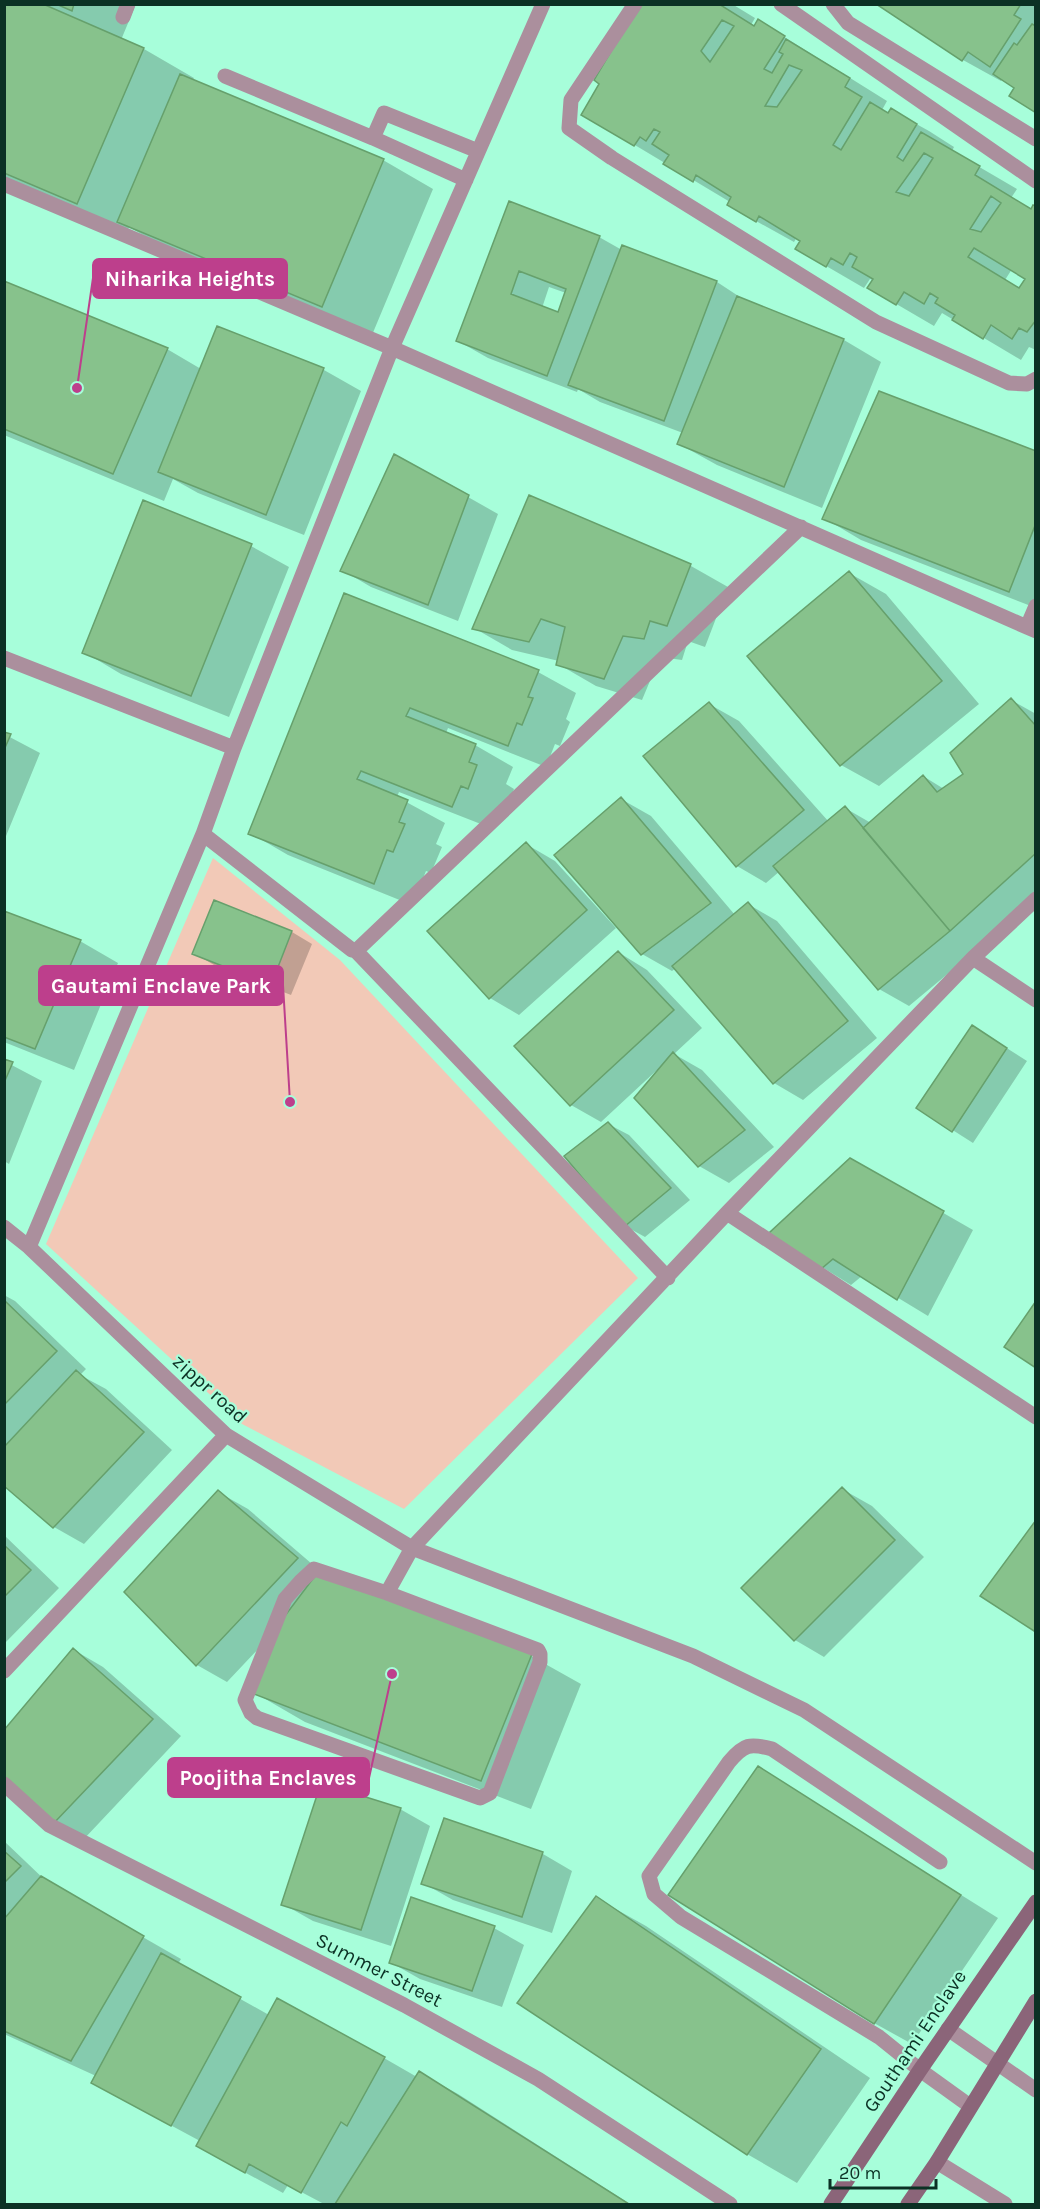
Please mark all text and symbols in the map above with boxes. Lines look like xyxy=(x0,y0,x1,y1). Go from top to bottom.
callout: Niharika Heights xyxy=(93,259,287,298)
text: Niharika Heights xyxy=(105,267,275,291)
callout: Gautami Enclave Park xyxy=(39,966,283,1005)
text: Gautami Enclave Park xyxy=(51,974,272,998)
street label: zippr road xyxy=(168,1350,252,1428)
callout: Poojitha Enclaves xyxy=(168,1758,369,1797)
text: Poojitha Enclaves xyxy=(179,1766,357,1790)
street label: Summer Street xyxy=(312,1928,446,2012)
street label: Gouthami Enclave xyxy=(859,1966,971,2116)
scale bar xyxy=(830,2152,936,2190)
text: 20 m xyxy=(839,2162,881,2184)

